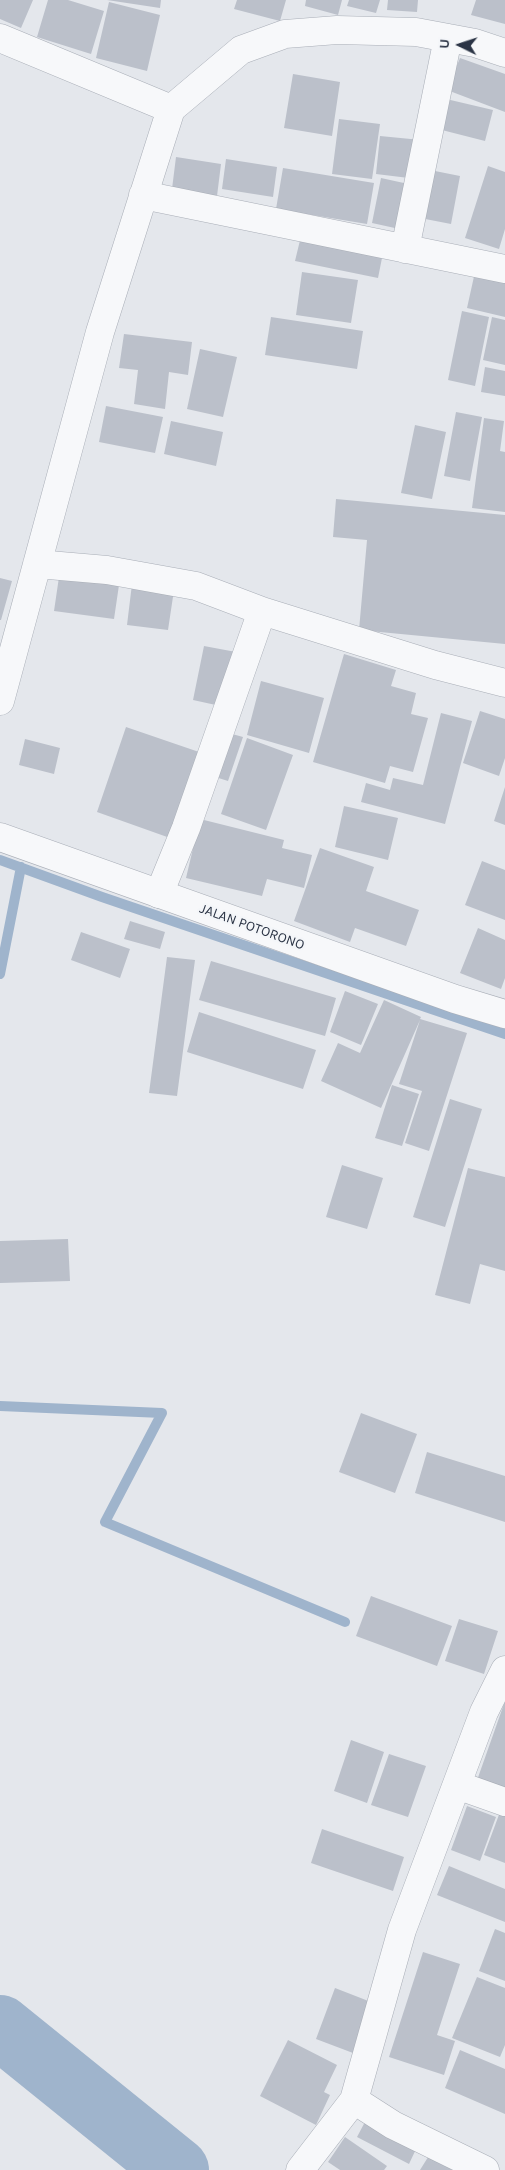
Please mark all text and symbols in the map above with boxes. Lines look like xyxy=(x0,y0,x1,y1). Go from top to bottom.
north arrow xyxy=(435,20,485,70)
text: U xyxy=(436,39,453,49)
street label: JALAN POTORONO xyxy=(197,900,307,954)

